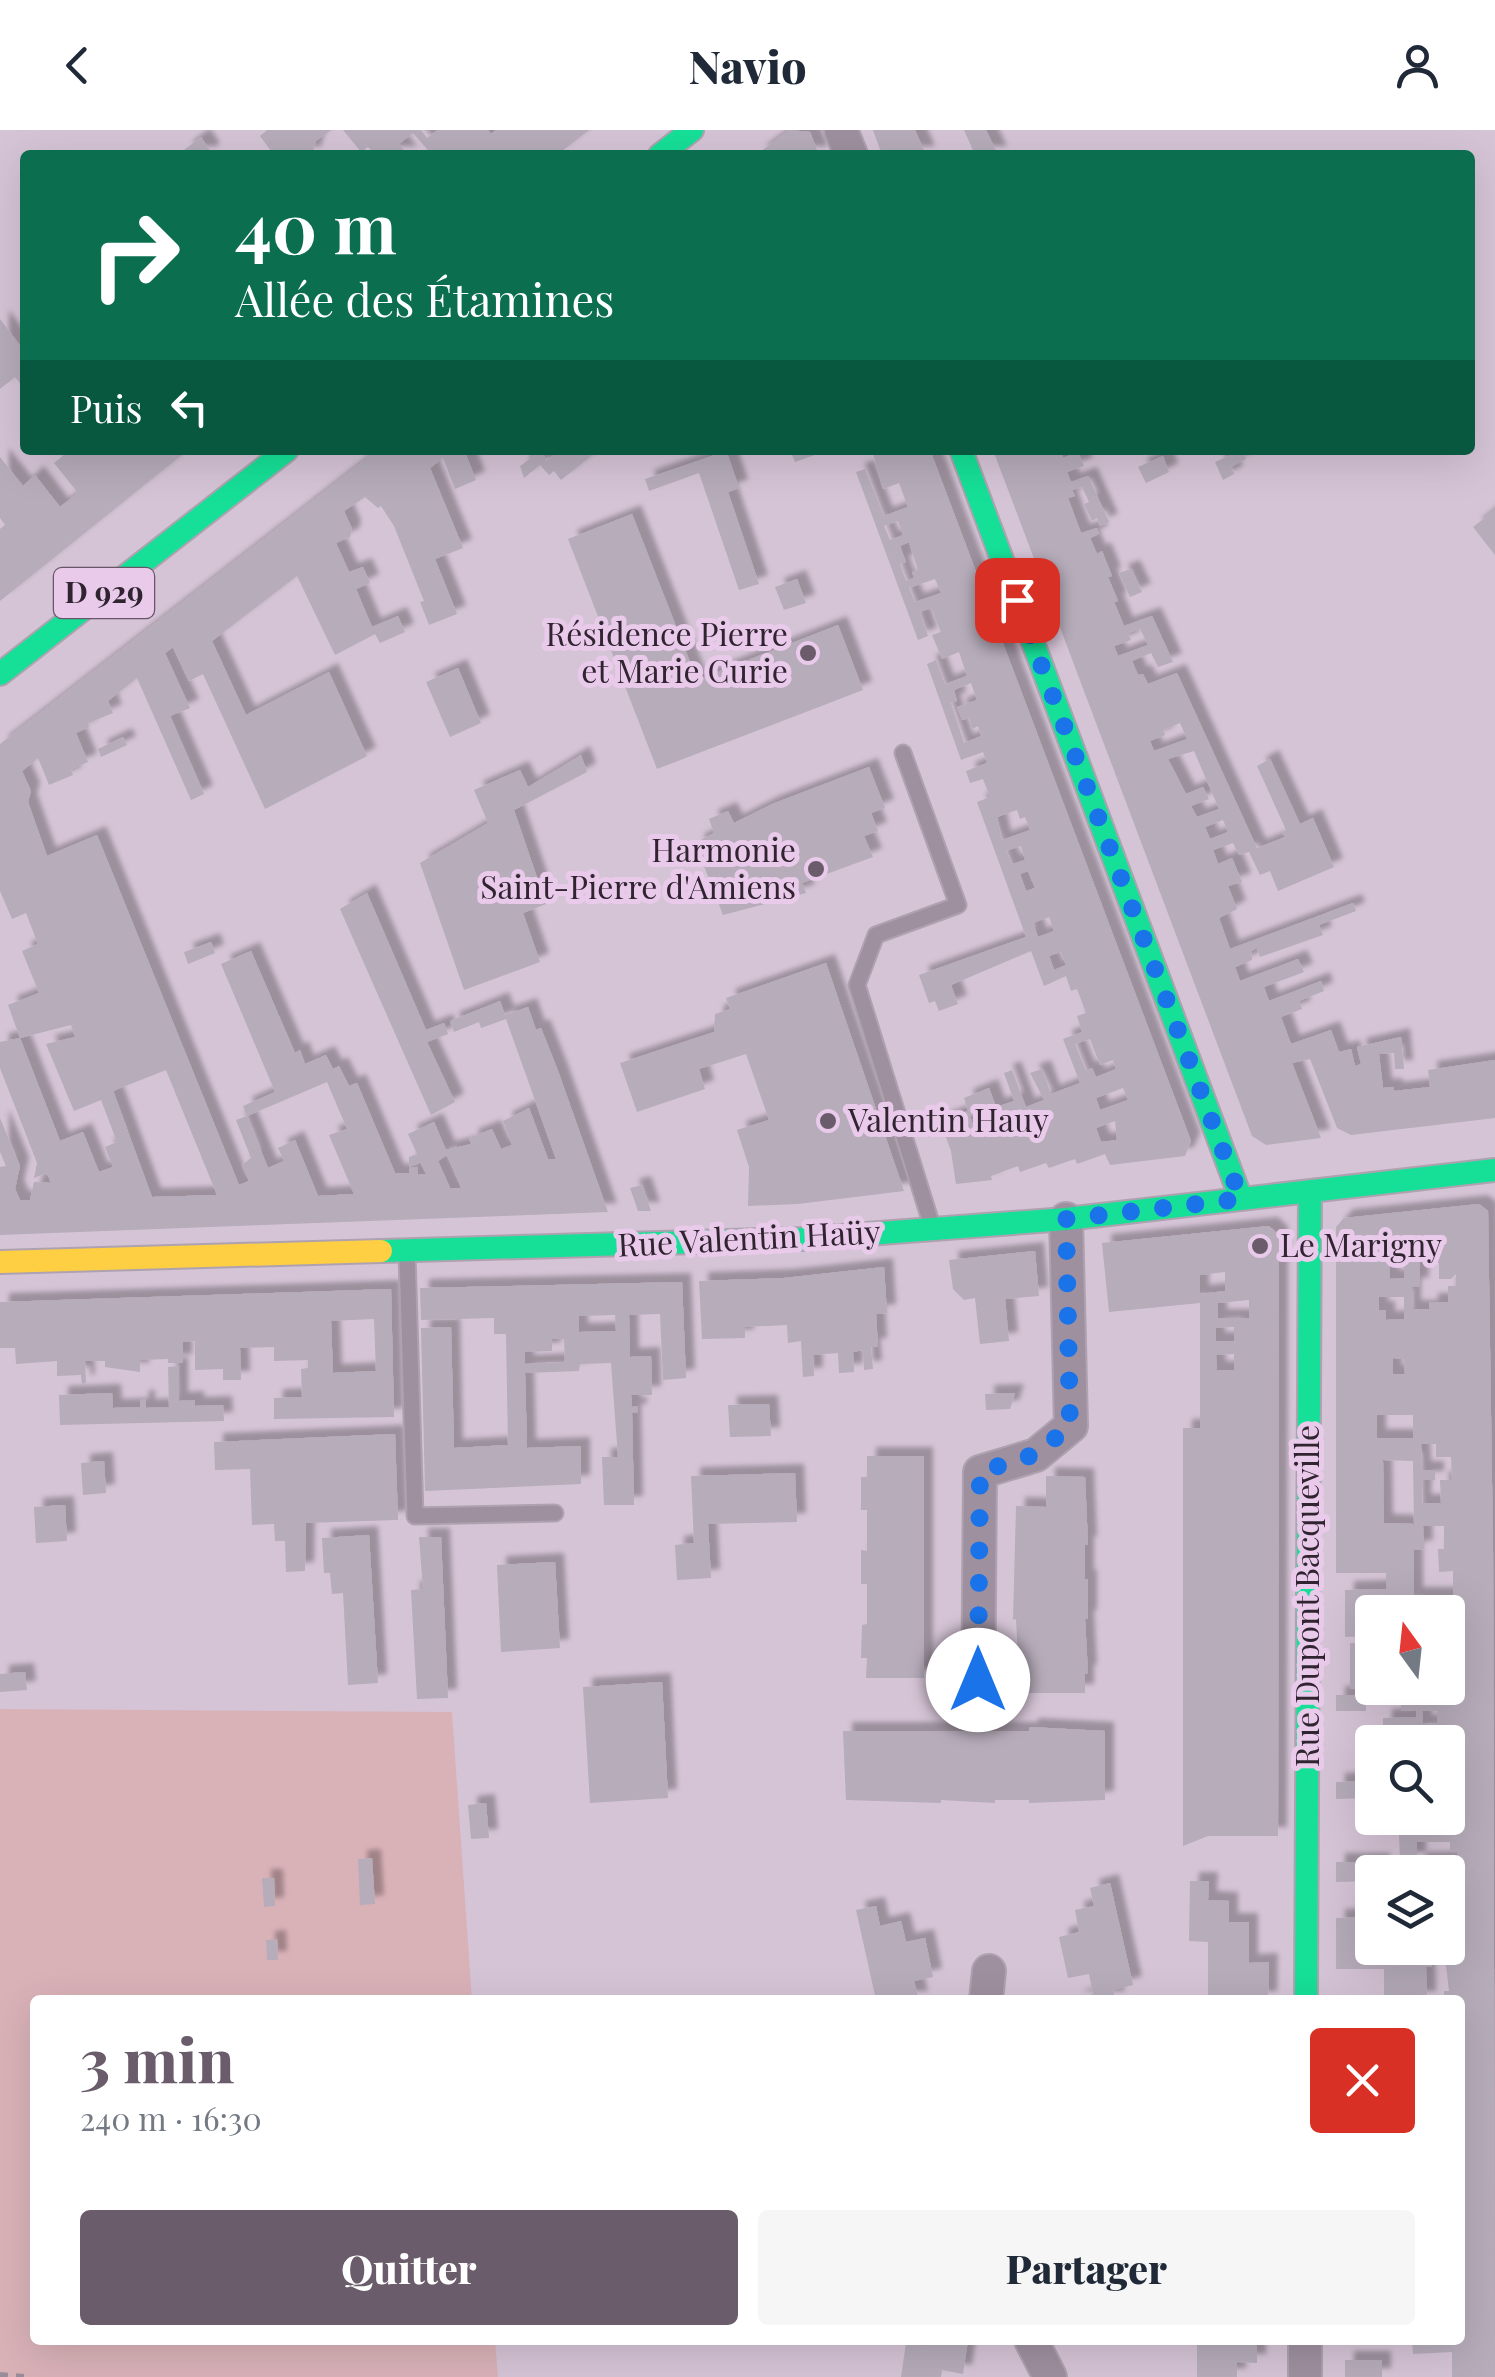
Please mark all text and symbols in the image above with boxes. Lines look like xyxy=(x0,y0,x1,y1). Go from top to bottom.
text: Navio xyxy=(688,35,807,95)
icon: back xyxy=(50,38,105,93)
icon: person xyxy=(1390,38,1445,93)
text: 40 m xyxy=(235,178,397,272)
icon: right xyxy=(70,190,200,320)
text: Allée des Étamines xyxy=(235,268,614,328)
icon: left xyxy=(162,380,217,435)
text: Puis xyxy=(70,382,142,433)
pin xyxy=(975,558,1060,643)
road number: D 929 xyxy=(54,568,154,618)
icon: arrive xyxy=(990,573,1045,628)
place label: Résidence Pierre et Marie Curie xyxy=(545,611,788,691)
marker: Résidence Pierre et Marie Curie xyxy=(797,642,819,664)
place label: Harmonie Saint-Pierre d'Amiens xyxy=(480,827,796,907)
marker: Harmonie Saint-Pierre d'Amiens xyxy=(805,858,827,880)
place label: Valentin Hauy xyxy=(847,1097,1049,1140)
marker: Valentin Hauy xyxy=(817,1110,839,1132)
street label: Rue Valentin Haüy xyxy=(616,1208,881,1265)
place label: Le Marigny xyxy=(1280,1222,1442,1265)
marker: Le Marigny xyxy=(1249,1235,1271,1257)
street label: Rue Dupont Bacqueville xyxy=(1284,1425,1327,1767)
north arrow xyxy=(1355,1595,1465,1705)
map controls xyxy=(1355,1595,1465,1965)
position arrow xyxy=(926,1628,1030,1732)
button: search xyxy=(1355,1725,1465,1835)
button: layers xyxy=(1355,1855,1465,1965)
text: 3 min xyxy=(80,2018,234,2098)
button: close xyxy=(1310,2028,1415,2133)
text: 240 m · 16:30 xyxy=(80,2096,262,2139)
button: Quitter xyxy=(80,2210,738,2325)
button: Partager xyxy=(758,2210,1415,2325)

